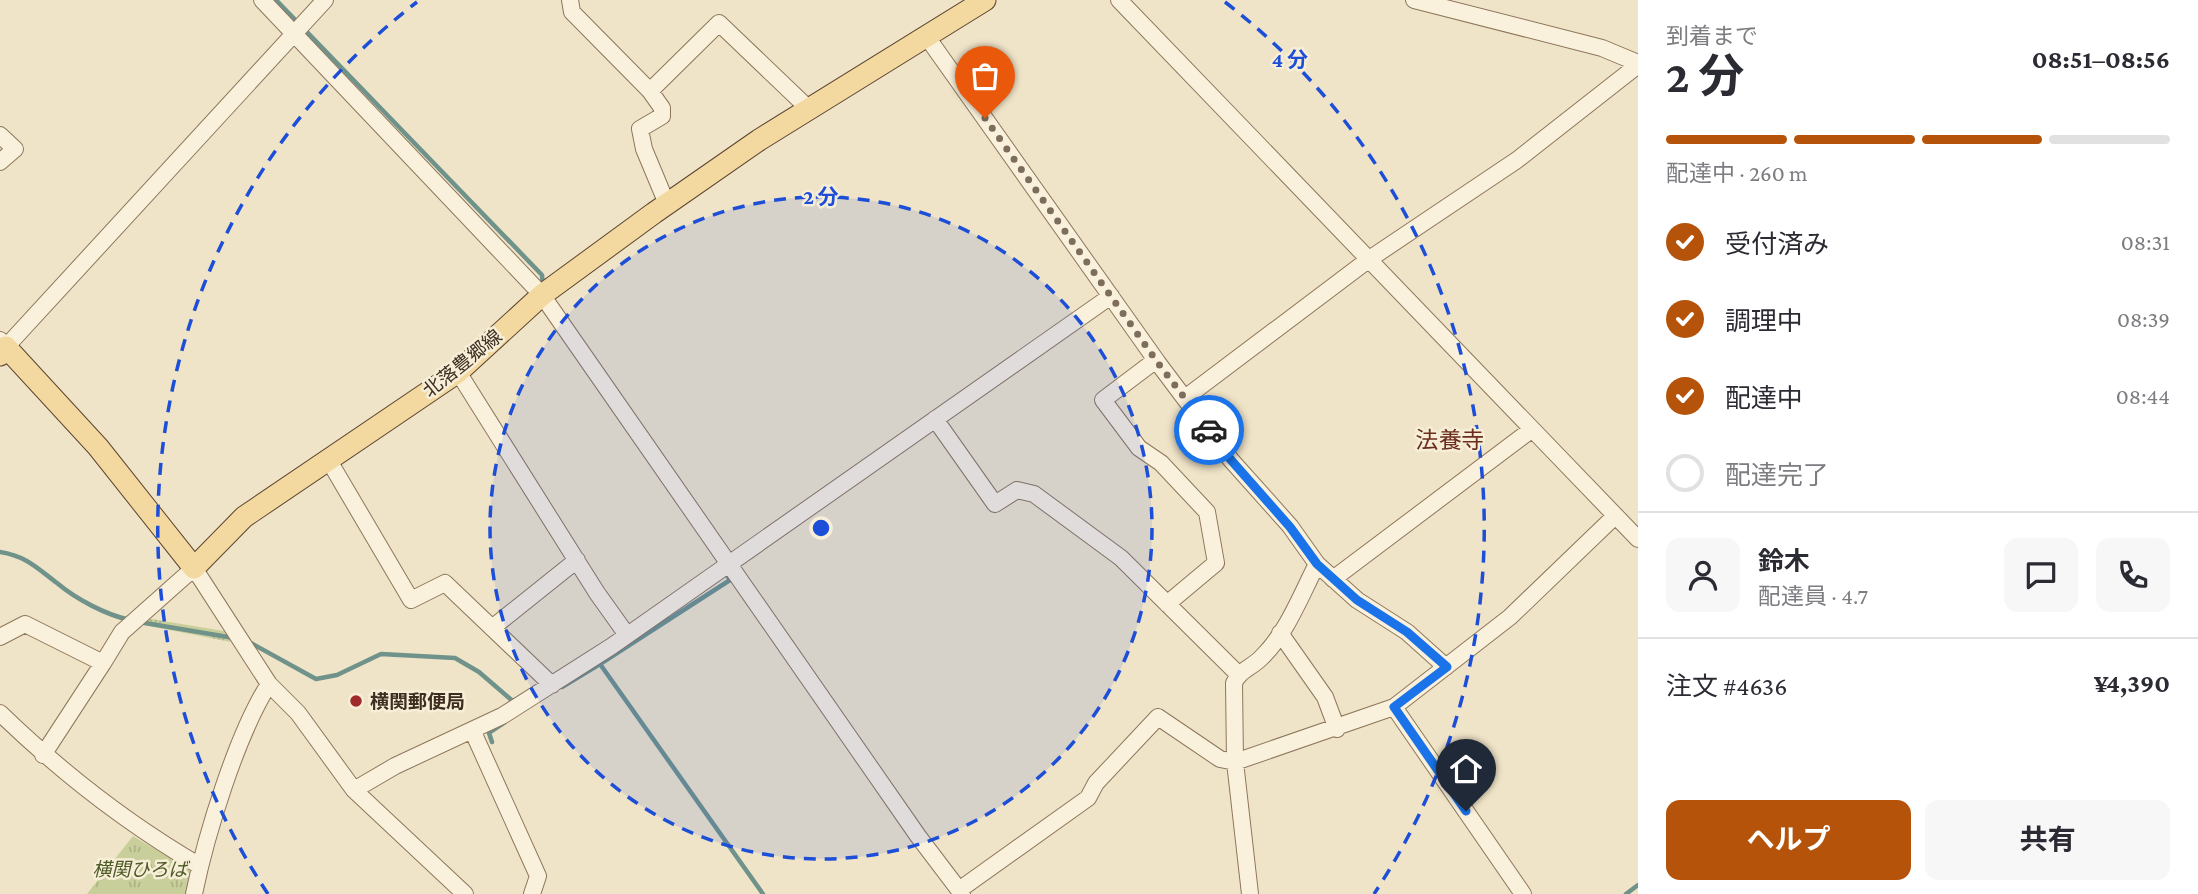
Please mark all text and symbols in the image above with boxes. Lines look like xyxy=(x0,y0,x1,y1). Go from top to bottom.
text: 到着まで xyxy=(1666,23,1758,49)
text: 08:51–08:56 xyxy=(2032,45,2170,74)
pin xyxy=(955,46,1015,118)
text: 4 分 xyxy=(1272,48,1308,72)
text: 2 分 xyxy=(1666,51,1744,102)
icon: bag xyxy=(966,57,1004,95)
text: 配達中 · 260 m xyxy=(1666,160,1808,186)
text: 2 分 xyxy=(803,185,839,209)
icon: check xyxy=(1666,223,1704,261)
text: 08:31 xyxy=(2121,229,2170,255)
text: 受付済み xyxy=(1725,230,1829,259)
icon: check xyxy=(1666,300,1704,338)
text: 08:39 xyxy=(2117,306,2170,332)
text: 調理中 xyxy=(1725,307,1803,336)
street label: 北落豊郷線 xyxy=(419,325,506,401)
icon: check xyxy=(1666,377,1704,415)
text: 08:44 xyxy=(2116,383,2170,409)
text: 配達中 xyxy=(1725,384,1803,413)
courier xyxy=(1174,395,1244,465)
icon: car xyxy=(1190,411,1228,449)
district label: 法養寺 xyxy=(1416,427,1485,453)
text: 配達完了 xyxy=(1725,461,1829,490)
centre of rings xyxy=(809,516,833,540)
button: person xyxy=(1666,538,1740,612)
button: chat xyxy=(2004,538,2078,612)
button: phone xyxy=(2096,538,2170,612)
text: 鈴木 xyxy=(1758,547,1810,576)
text: 配達員 · 4.7 xyxy=(1758,583,1868,609)
text: ¥4,390 xyxy=(2094,669,2170,698)
text: 注文 #4636 xyxy=(1666,672,1787,701)
place label: 横関郵便局 xyxy=(370,691,465,712)
marker: 横関郵便局 xyxy=(348,693,364,709)
pin xyxy=(1436,739,1496,811)
icon: home xyxy=(1447,750,1485,788)
button: ヘルプ xyxy=(1666,800,1911,880)
button: 共有 xyxy=(1925,800,2170,880)
park label: 横関ひろば xyxy=(92,859,190,880)

